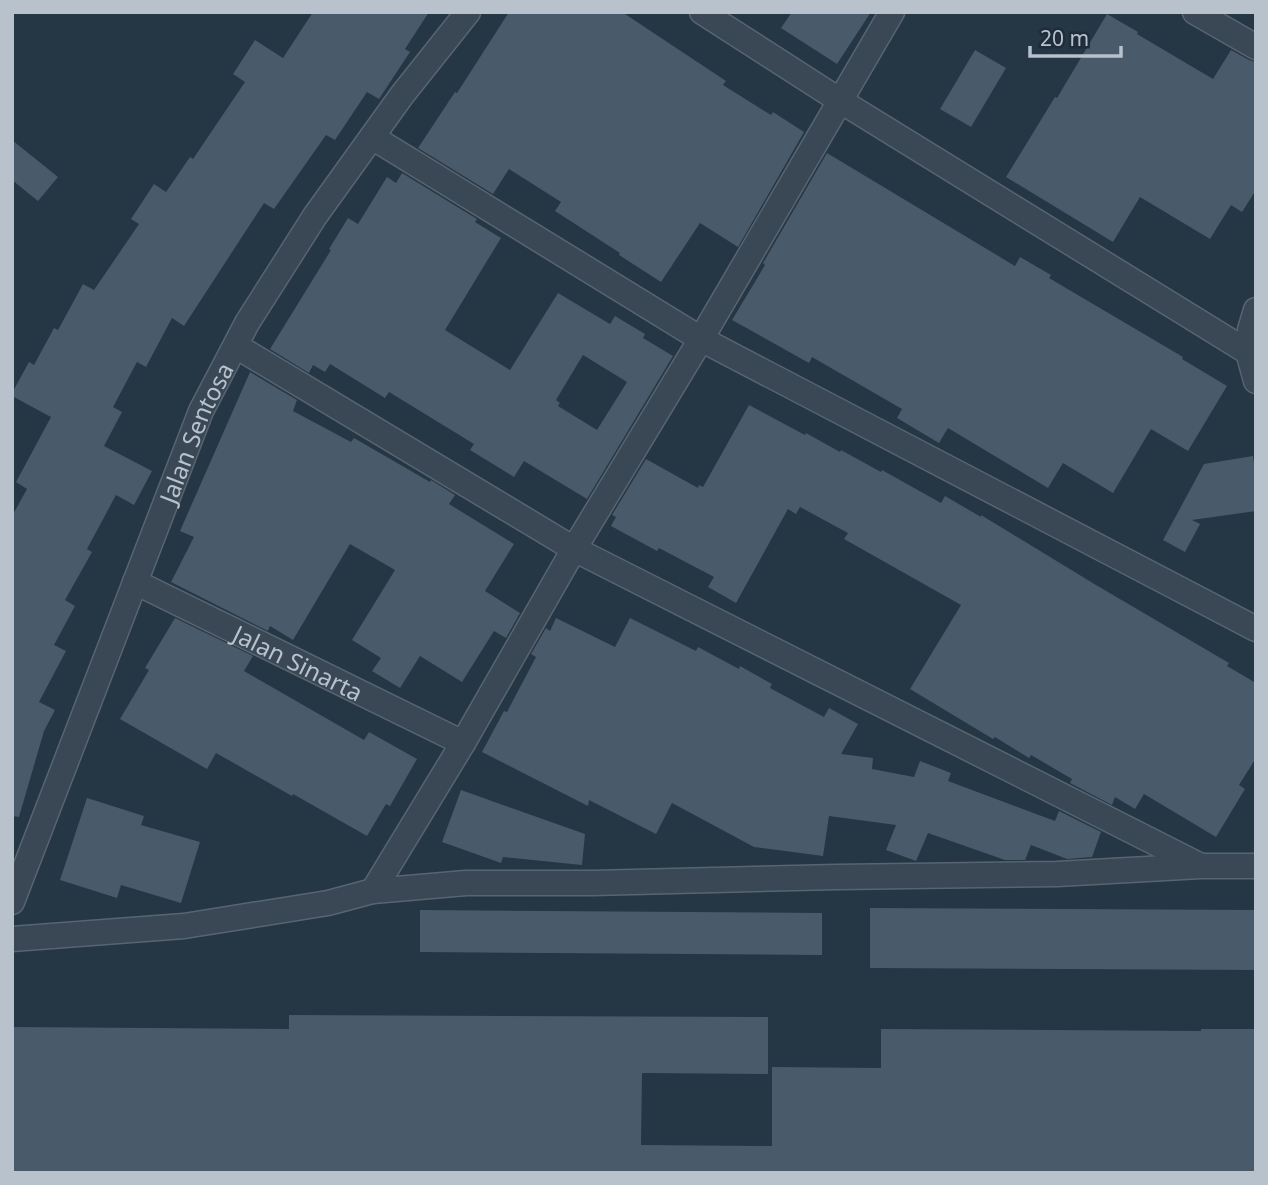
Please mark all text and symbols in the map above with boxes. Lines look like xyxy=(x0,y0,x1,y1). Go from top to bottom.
scale bar xyxy=(1030,14,1121,58)
text: 20 m xyxy=(1040,24,1089,52)
street label: Jalan Sentosa xyxy=(150,356,240,510)
street label: Jalan Sinarta xyxy=(226,616,369,708)

